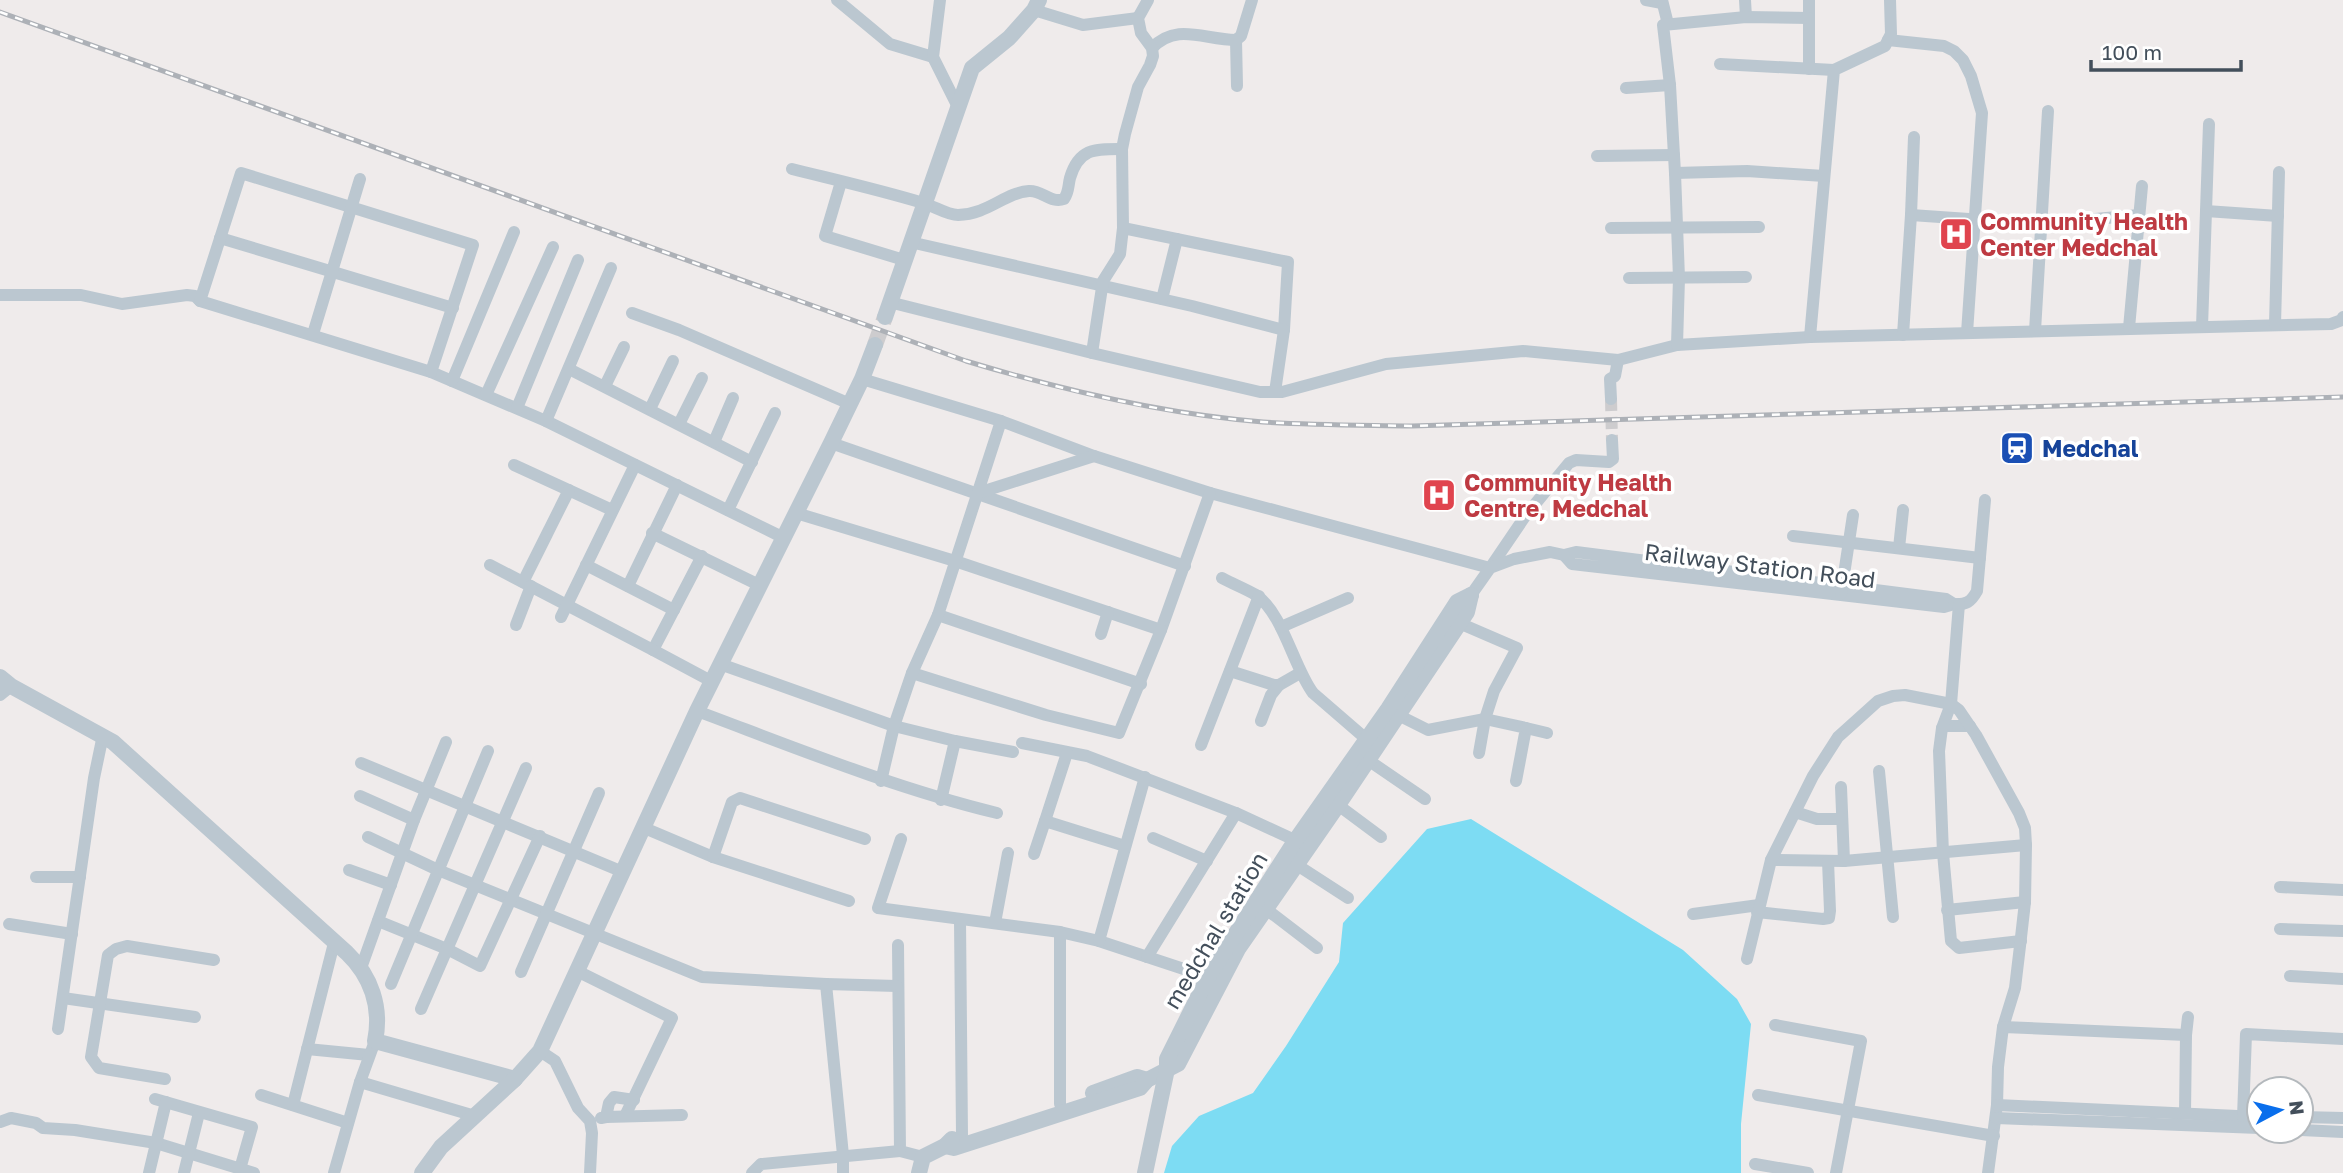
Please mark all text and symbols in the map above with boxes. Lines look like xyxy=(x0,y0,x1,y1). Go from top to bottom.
scale bar xyxy=(2091,28,2242,72)
text: 100 m xyxy=(2102,39,2162,65)
place label: Community Health Center Medchal xyxy=(1980,207,2188,261)
hospital icon: Community Health Center Medchal xyxy=(1937,215,1975,253)
station icon: Medchal xyxy=(1998,429,2036,467)
place label: Medchal xyxy=(2042,434,2139,462)
place label: Community Health Centre, Medchal xyxy=(1464,468,1672,522)
hospital icon: Community Health Centre, Medchal xyxy=(1420,476,1458,514)
street label: Railway Station Road xyxy=(1643,537,1877,593)
street label: medchal station xyxy=(1157,846,1273,1014)
north arrow xyxy=(2245,1075,2315,1145)
text: N xyxy=(2285,1099,2310,1116)

